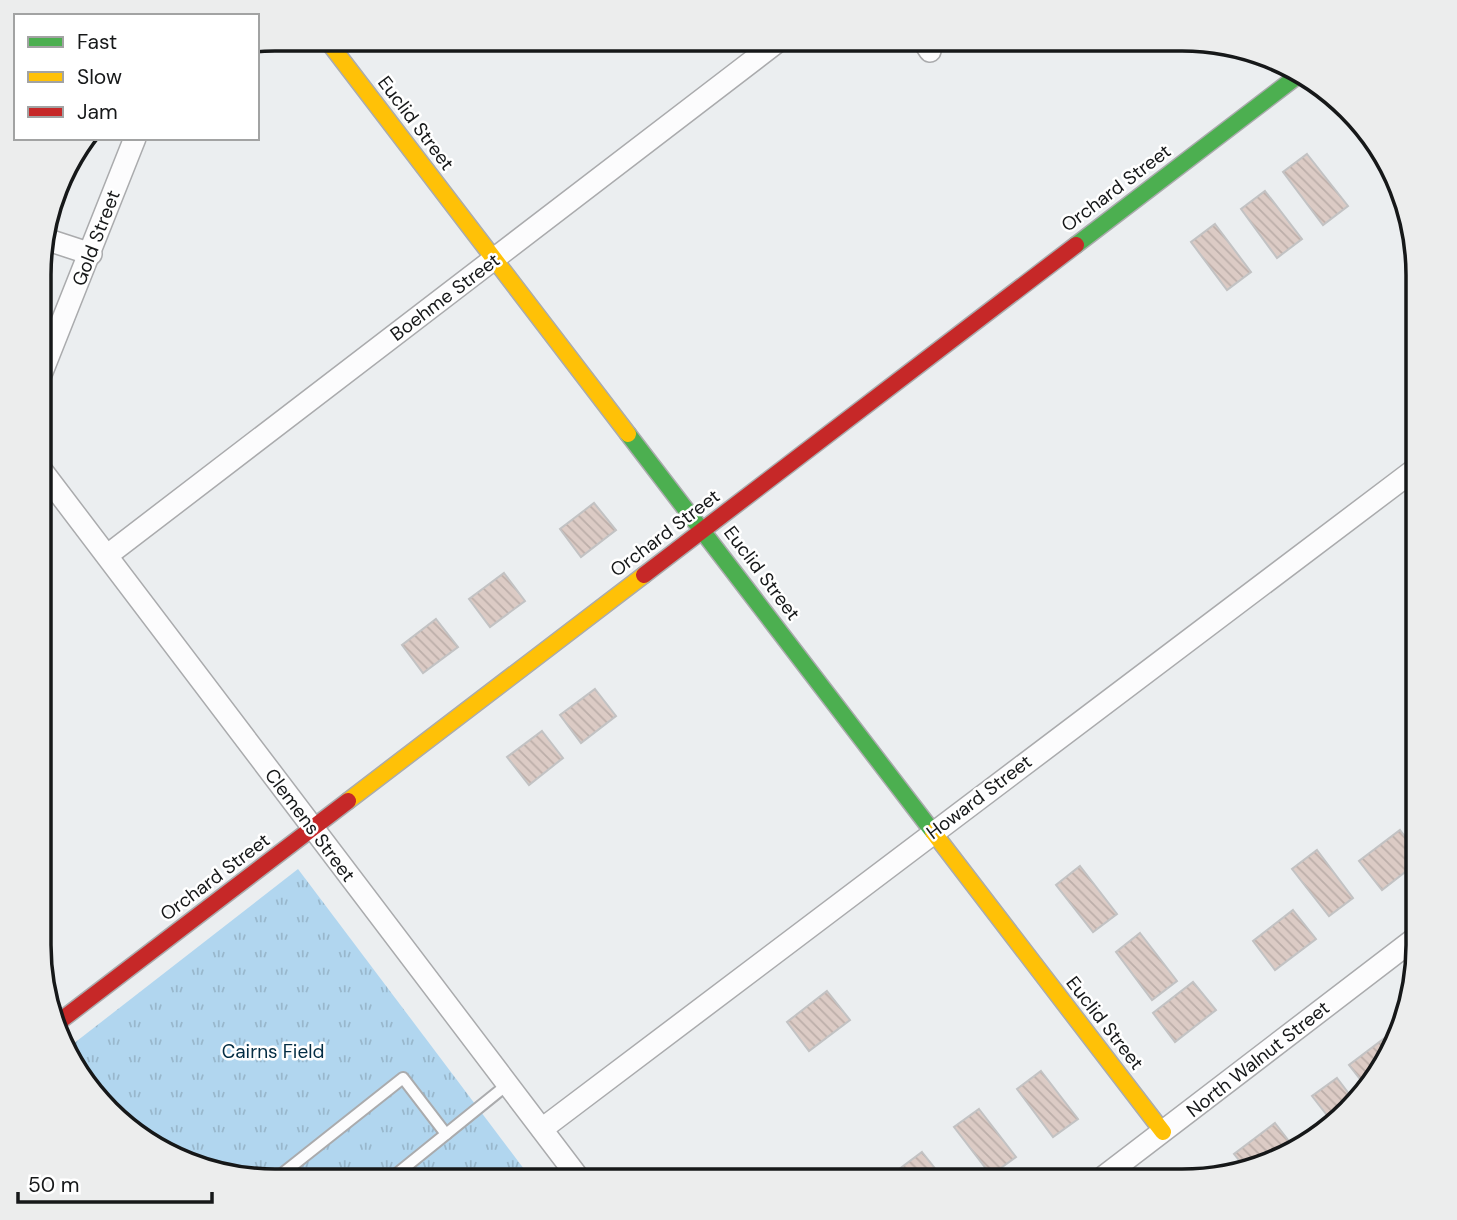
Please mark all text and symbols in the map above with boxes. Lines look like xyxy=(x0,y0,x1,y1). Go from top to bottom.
legend xyxy=(14,14,259,140)
text: Fast xyxy=(77,28,117,56)
text: Slow xyxy=(77,63,122,91)
street label: Euclid Street xyxy=(372,71,460,175)
text: Jam xyxy=(77,98,118,126)
street label: Orchard Street xyxy=(1056,139,1176,237)
street label: Gold Street xyxy=(66,186,126,290)
street label: Boehme Street xyxy=(385,248,505,346)
street label: Orchard Street xyxy=(605,484,725,582)
street label: Euclid Street xyxy=(718,521,806,625)
street label: Howard Street xyxy=(921,749,1037,845)
street label: Clemens Street xyxy=(259,763,361,887)
street label: Orchard Street xyxy=(155,828,275,926)
street label: Euclid Street xyxy=(1061,971,1149,1075)
street label: North Walnut Street xyxy=(1181,995,1335,1123)
park label: Cairns Field xyxy=(222,1039,324,1064)
scale bar xyxy=(18,1160,212,1204)
text: 50 m xyxy=(28,1171,79,1199)

